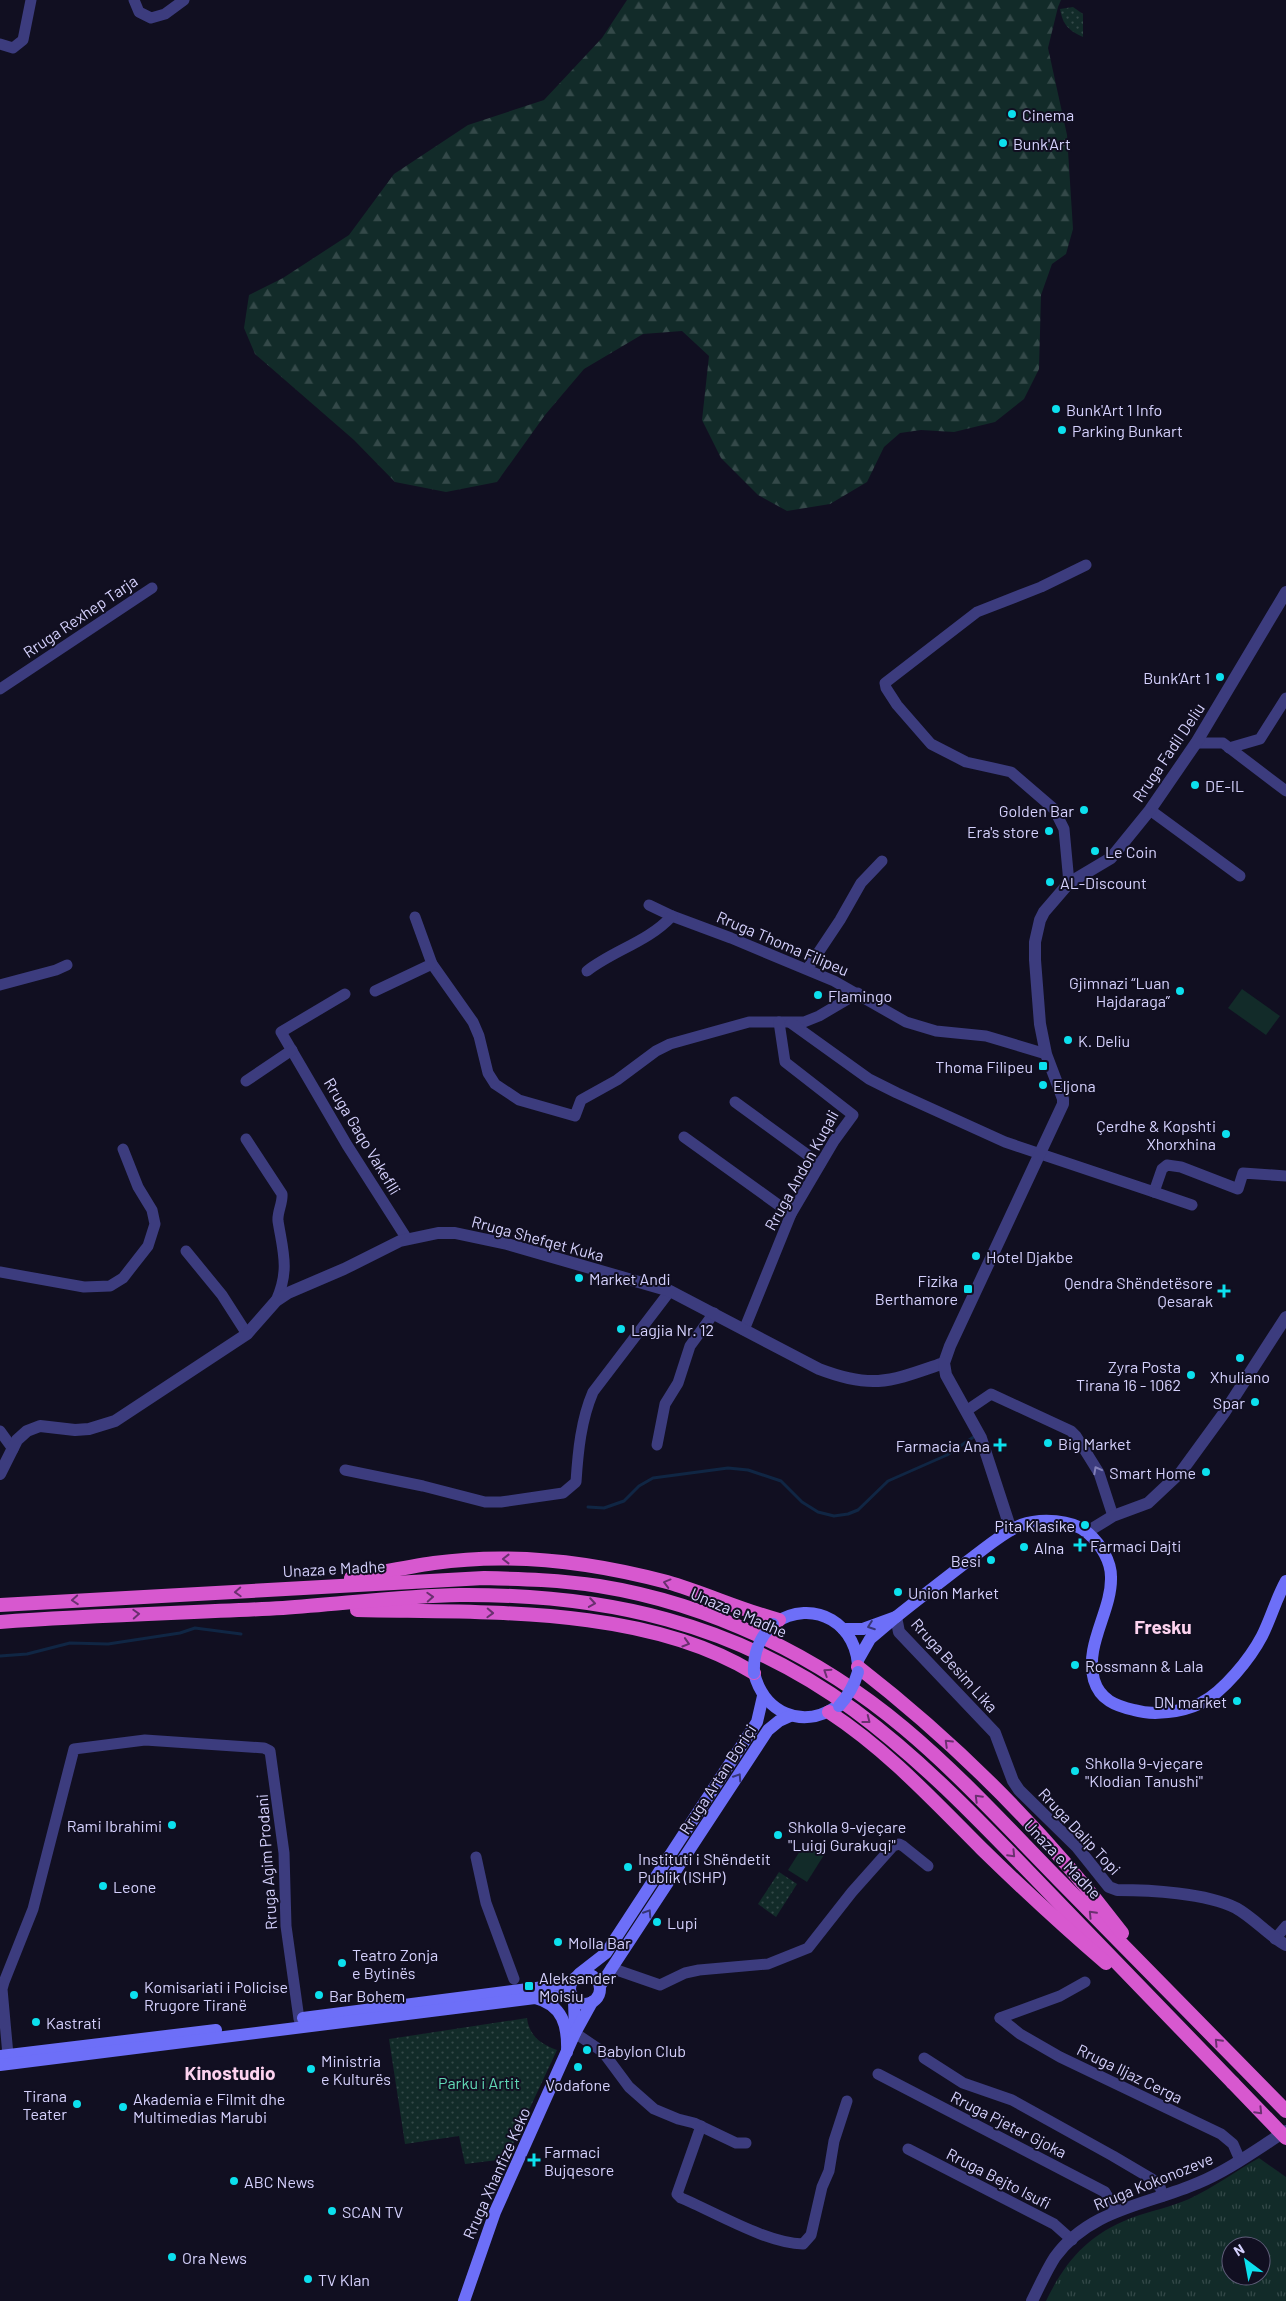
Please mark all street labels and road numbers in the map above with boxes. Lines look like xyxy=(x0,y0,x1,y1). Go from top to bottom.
street label: Rruga Rexhep Tarja xyxy=(19,571,141,661)
street label: Rruga Fadil Deliu xyxy=(1128,699,1208,805)
street label: Rruga Thoma Filipeu xyxy=(714,907,852,979)
street label: Rruga Gaqo Vakeflli xyxy=(321,1074,405,1198)
street label: Rruga Andon Kuqali xyxy=(760,1106,842,1234)
street label: Rruga Shefqet Kuka xyxy=(470,1211,606,1265)
street label: Unaza e Madhe xyxy=(282,1556,386,1580)
street label: Unaza e Madhe xyxy=(688,1583,790,1641)
street label: Rruga Besim Lika xyxy=(908,1614,1002,1716)
street label: Rruga Artan Boriçi xyxy=(675,1721,759,1837)
street label: Rruga Dalip Topi xyxy=(1035,1784,1125,1878)
street label: Rruga Agim Prodani xyxy=(252,1793,280,1931)
street label: Unaza e Madhe xyxy=(1020,1815,1106,1903)
street label: Rruga Iljaz Cerga xyxy=(1074,2039,1186,2107)
street label: Rruga Pjeter Gjoka xyxy=(948,2087,1070,2161)
street label: Rruga Xhanfize Keko xyxy=(458,2104,534,2242)
street label: Rruga Bejto Isufi xyxy=(944,2144,1054,2212)
street label: Rruga Kokonozeve xyxy=(1090,2148,1216,2214)

